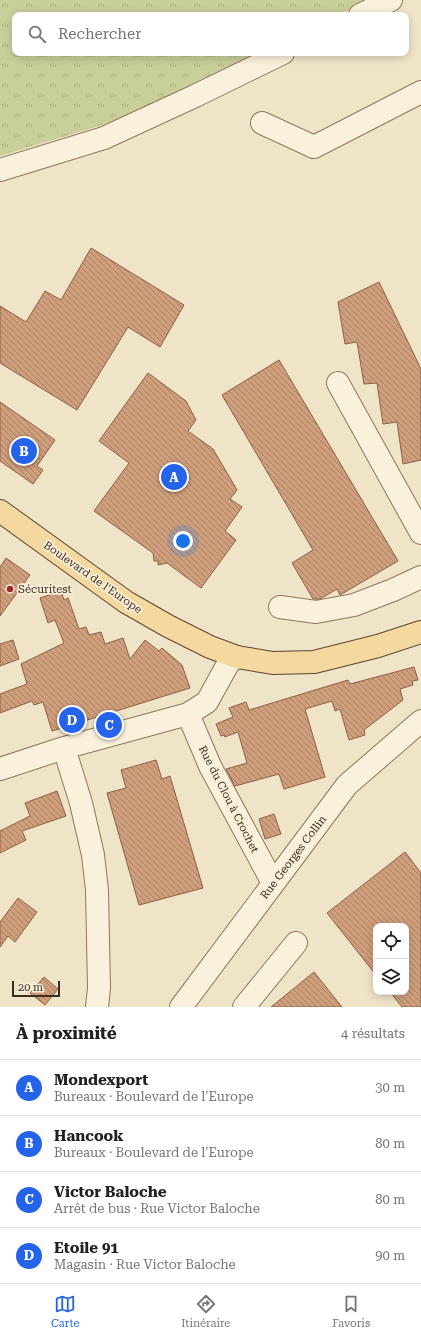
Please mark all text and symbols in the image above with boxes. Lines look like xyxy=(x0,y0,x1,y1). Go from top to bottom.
search box xyxy=(12,12,409,56)
icon: search xyxy=(26,23,48,45)
text: Rechercher xyxy=(58,25,141,43)
pin: B xyxy=(11,436,37,466)
pin: A xyxy=(161,462,187,492)
your location xyxy=(173,531,193,551)
street label: Boulevard de l'Europe xyxy=(41,539,144,616)
place label: Sécuritest xyxy=(18,583,72,596)
marker: Sécuritest xyxy=(5,584,15,594)
pin: D xyxy=(59,705,85,735)
pin: C xyxy=(96,710,122,740)
street label: Rue du Clou à Crochet xyxy=(196,743,261,855)
street label: Rue Georges Collin xyxy=(258,813,329,902)
map controls xyxy=(373,923,409,995)
button: locate xyxy=(373,923,409,959)
button: layers xyxy=(373,959,409,995)
scale bar xyxy=(12,979,60,998)
text: 20 m xyxy=(18,981,43,994)
text: À proximité xyxy=(16,1023,117,1043)
text: 4 résultats xyxy=(341,1026,405,1041)
text: Mondexport xyxy=(54,1071,148,1089)
text: A xyxy=(24,1080,34,1095)
text: 30 m xyxy=(375,1080,405,1095)
text: Bureaux · Boulevard de l'Europe xyxy=(54,1089,254,1104)
text: Hancook xyxy=(54,1127,124,1145)
text: B xyxy=(24,1136,34,1151)
text: 80 m xyxy=(375,1136,405,1151)
text: Bureaux · Boulevard de l'Europe xyxy=(54,1145,254,1160)
text: Victor Baloche xyxy=(54,1183,166,1201)
text: C xyxy=(24,1192,34,1207)
text: 80 m xyxy=(375,1192,405,1207)
text: Arrêt de bus · Rue Victor Baloche xyxy=(54,1201,260,1216)
text: Etoile 91 xyxy=(54,1239,119,1257)
text: D xyxy=(24,1248,34,1263)
text: 90 m xyxy=(375,1248,405,1263)
text: Magasin · Rue Victor Baloche xyxy=(54,1257,236,1272)
tab: Carte xyxy=(51,1293,79,1330)
tab: Itinéraire xyxy=(181,1293,230,1330)
tab: Favoris xyxy=(332,1293,370,1330)

